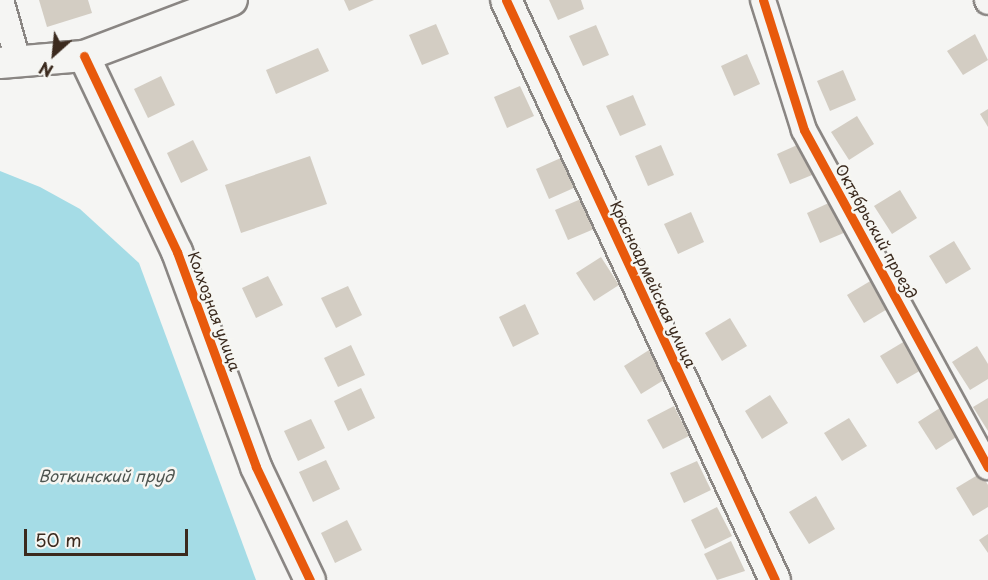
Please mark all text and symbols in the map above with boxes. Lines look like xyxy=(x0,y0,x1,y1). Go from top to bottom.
north arrow xyxy=(24,24,84,84)
text: N xyxy=(35,56,57,84)
street label: Октябрьский проезд xyxy=(833,161,921,301)
street label: Красноармейская улица xyxy=(607,197,701,371)
street label: Колхозная улица xyxy=(185,248,245,374)
water label: Воткинский пруд xyxy=(39,465,173,485)
scale bar xyxy=(27,517,190,555)
text: 50 m xyxy=(35,526,82,553)

